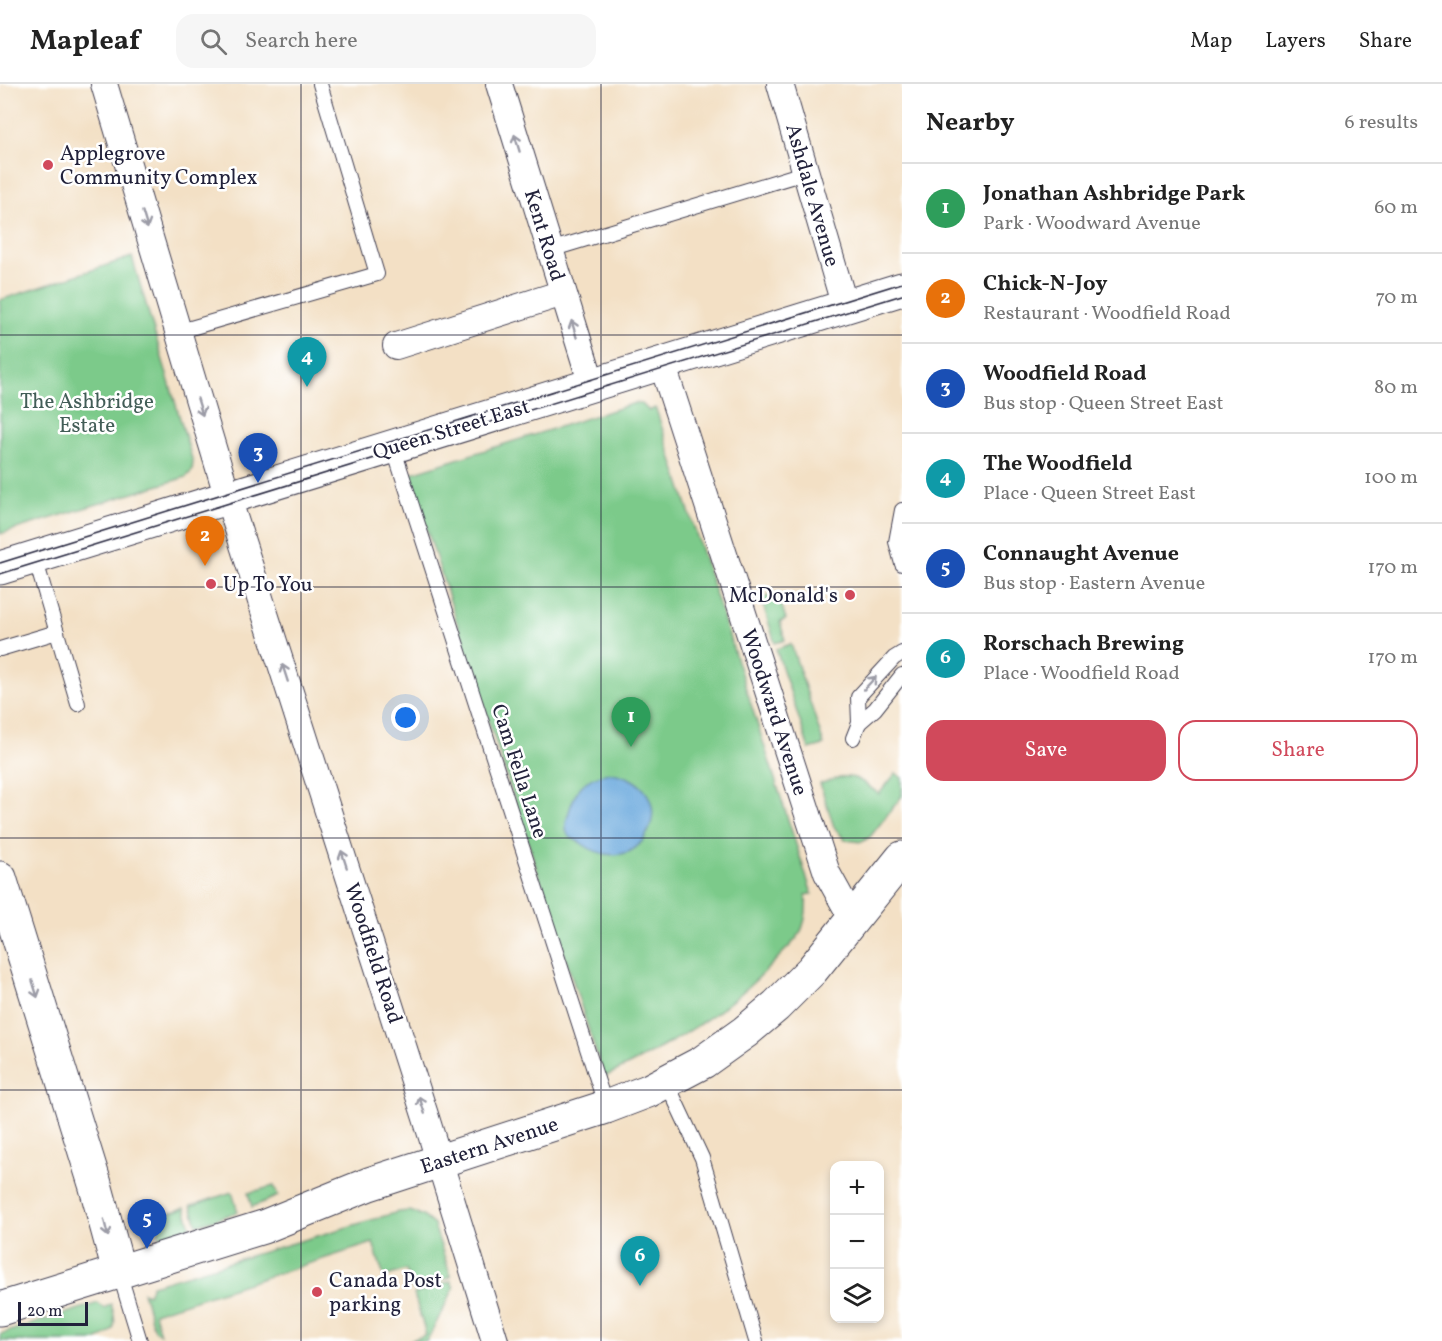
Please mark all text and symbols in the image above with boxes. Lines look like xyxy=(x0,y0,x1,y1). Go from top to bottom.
search box xyxy=(176,14,596,68)
text: Mapleaf xyxy=(30,22,140,61)
icon: search xyxy=(197,25,230,58)
text: Search here xyxy=(245,26,358,57)
text: Map xyxy=(1190,27,1232,56)
text: Layers xyxy=(1265,27,1326,56)
text: Share xyxy=(1359,27,1412,56)
text: Nearby xyxy=(926,105,1015,141)
text: 6 results xyxy=(1345,109,1418,137)
street label: Ashdale Avenue xyxy=(777,120,846,270)
one-way arrow xyxy=(511,134,522,153)
place label: Applegrove Community Complex xyxy=(60,140,258,193)
marker: Applegrove Community Complex xyxy=(41,158,55,172)
text: Jonathan Ashbridge Park xyxy=(983,179,1245,210)
street label: Kent Road xyxy=(516,186,571,285)
text: 1 xyxy=(941,194,950,222)
text: 60 m xyxy=(1374,194,1418,222)
one-way arrow xyxy=(140,210,151,229)
text: Park · Woodward Avenue xyxy=(983,210,1201,238)
text: Chick-N-Joy xyxy=(983,269,1107,300)
text: 2 xyxy=(940,284,951,312)
text: 70 m xyxy=(1375,284,1418,312)
text: Restaurant · Woodfield Road xyxy=(983,300,1231,328)
one-way arrow xyxy=(568,320,579,339)
pin: 4 xyxy=(288,338,326,387)
text: Woodfield Road xyxy=(983,359,1147,390)
text: 3 xyxy=(940,374,951,402)
text: 80 m xyxy=(1374,374,1418,402)
park label: The Ashbridge Estate xyxy=(20,388,154,441)
text: Bus stop · Queen Street East xyxy=(983,390,1223,418)
street label: Queen Street East xyxy=(369,393,533,468)
one-way arrow xyxy=(195,397,206,416)
pin: 3 xyxy=(238,434,278,483)
text: The Woodfield xyxy=(983,449,1132,480)
text: 4 xyxy=(939,464,952,492)
text: 100 m xyxy=(1364,464,1418,492)
text: Place · Queen Street East xyxy=(983,480,1196,508)
pin: 2 xyxy=(186,516,224,566)
text: Connaught Avenue xyxy=(983,539,1179,570)
text: 5 xyxy=(941,554,950,582)
text: 170 m xyxy=(1368,554,1418,582)
text: Bus stop · Eastern Avenue xyxy=(983,570,1205,598)
place label: Up To You xyxy=(223,571,313,600)
marker: Up To You xyxy=(204,577,218,591)
place label: McDonald's xyxy=(729,582,838,611)
marker: McDonald's xyxy=(843,588,857,602)
street label: Woodward Avenue xyxy=(733,625,814,800)
text: Rorschach Brewing xyxy=(983,629,1184,660)
text: 6 xyxy=(940,644,951,672)
text: 170 m xyxy=(1368,644,1418,672)
text: Place · Woodfield Road xyxy=(983,660,1180,688)
one-way arrow xyxy=(278,664,289,683)
one-way arrow xyxy=(863,676,877,691)
pin: 1 xyxy=(612,698,650,747)
street label: Cam Fella Lane xyxy=(483,701,554,842)
your location xyxy=(391,703,420,732)
button: Save xyxy=(926,720,1166,781)
button: Share xyxy=(1178,720,1418,781)
one-way arrow xyxy=(337,850,348,869)
street label: Woodfield Road xyxy=(336,879,409,1028)
one-way arrow xyxy=(30,979,41,998)
one-way arrow xyxy=(416,1096,427,1115)
street label: Eastern Avenue xyxy=(417,1110,562,1182)
map controls xyxy=(830,1161,884,1323)
button: + xyxy=(830,1161,884,1215)
pin: 5 xyxy=(128,1200,166,1249)
button: − xyxy=(830,1215,884,1269)
one-way arrow xyxy=(101,1218,112,1237)
pin: 6 xyxy=(620,1236,660,1286)
place label: Canada Post parking xyxy=(329,1267,442,1320)
button: layers xyxy=(830,1269,884,1323)
marker: Canada Post parking xyxy=(310,1285,324,1299)
scale bar xyxy=(18,1299,88,1326)
text: 20 m xyxy=(27,1301,62,1323)

